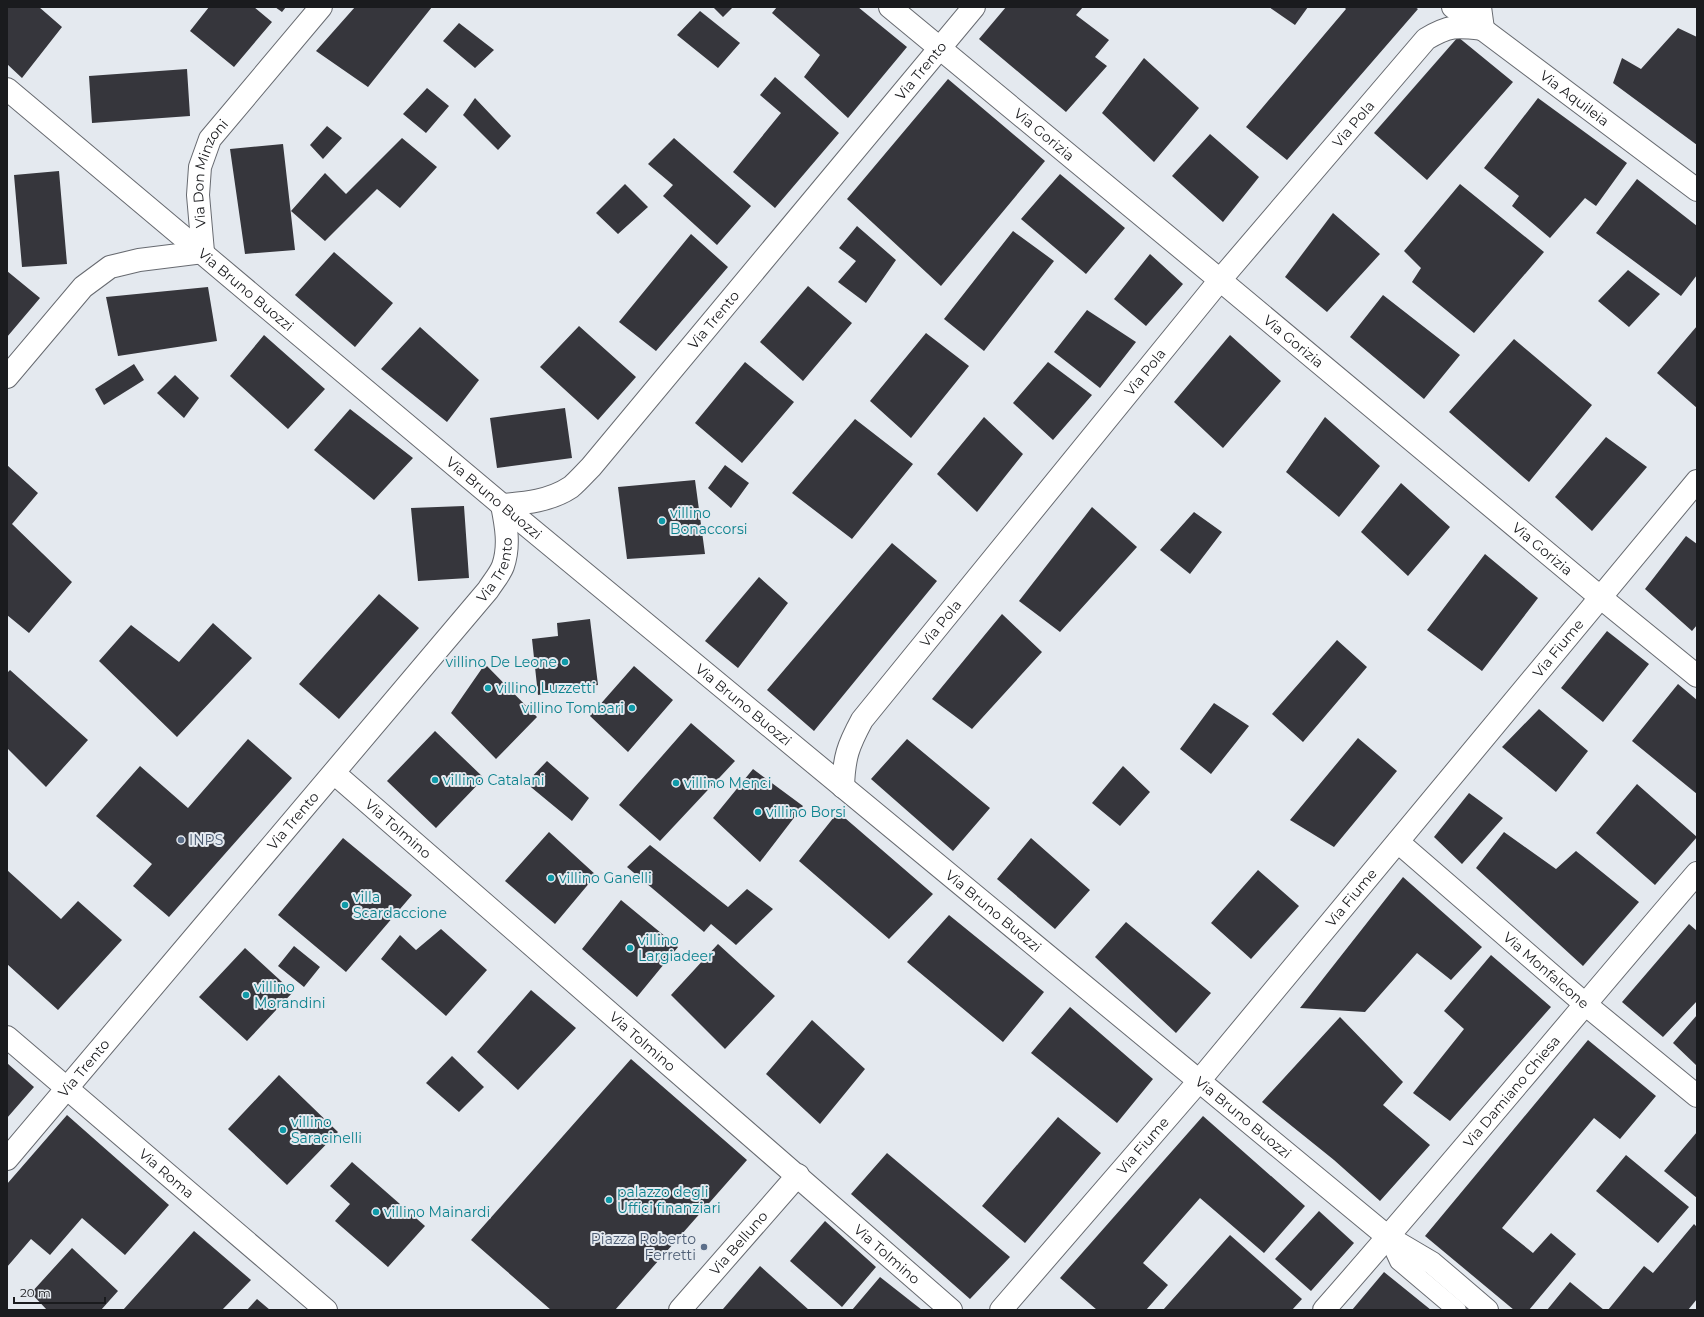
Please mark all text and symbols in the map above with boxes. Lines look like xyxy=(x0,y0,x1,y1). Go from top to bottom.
street label: Via Trento xyxy=(891,38,951,104)
street label: Via Aquileia xyxy=(1536,66,1613,130)
street label: Via Pola xyxy=(1328,97,1378,151)
street label: Via Gorizia xyxy=(1010,104,1078,165)
street label: Via Don Minzoni xyxy=(189,115,232,229)
street label: Via Bruno Buozzi xyxy=(194,244,297,335)
street label: Via Trento xyxy=(684,287,743,353)
street label: Via Gorizia xyxy=(1260,311,1327,372)
street label: Via Pola xyxy=(1120,345,1170,399)
street label: Via Bruno Buozzi xyxy=(442,453,546,543)
place label: villino Bonaccorsi xyxy=(670,504,748,538)
marker: villino Bonaccorsi xyxy=(657,516,667,526)
street label: Via Gorizia xyxy=(1508,518,1576,579)
street label: Via Trento xyxy=(472,537,516,606)
street label: Via Pola xyxy=(916,596,965,651)
street label: Via Fiume xyxy=(1529,615,1588,681)
place label: villino De Leone xyxy=(445,653,557,671)
marker: villino De Leone xyxy=(560,657,570,667)
street label: Via Bruno Buozzi xyxy=(692,660,795,750)
place label: villino Luzzetti xyxy=(496,679,596,697)
marker: villino Luzzetti xyxy=(483,683,493,693)
place label: villino Tombari xyxy=(522,699,624,717)
marker: villino Tombari xyxy=(627,703,637,713)
place label: villino Catalani xyxy=(443,771,545,789)
place label: villino Menci xyxy=(684,774,771,792)
marker: villino Catalani xyxy=(430,775,440,785)
marker: villino Menci xyxy=(671,778,681,788)
street label: Via Trento xyxy=(263,788,323,853)
street label: Via Tolmino xyxy=(361,795,435,863)
place label: villino Borsi xyxy=(766,803,846,821)
marker: villino Borsi xyxy=(753,807,763,817)
place label: INPS xyxy=(189,831,223,849)
marker: INPS xyxy=(176,835,186,845)
street label: Via Fiume xyxy=(1322,865,1381,931)
street label: Via Bruno Buozzi xyxy=(942,866,1045,956)
place label: villino Ganelli xyxy=(559,869,652,887)
marker: villino Ganelli xyxy=(546,873,556,883)
place label: villa Scardaccione xyxy=(353,888,447,922)
marker: villa Scardaccione xyxy=(340,900,350,910)
street label: Via Monfalcone xyxy=(1499,928,1593,1013)
place label: villino Largiadeer xyxy=(638,931,714,965)
marker: villino Largiadeer xyxy=(625,943,635,953)
place label: villino Morandini xyxy=(254,978,325,1012)
marker: villino Morandini xyxy=(241,990,251,1000)
street label: Via Tolmino xyxy=(606,1008,680,1075)
street label: Via Damiano Chiesa xyxy=(1459,1032,1564,1151)
street label: Via Trento xyxy=(54,1035,114,1101)
street label: Via Bruno Buozzi xyxy=(1191,1072,1295,1162)
place label: villino Saracinelli xyxy=(291,1113,362,1147)
street label: Via Fiume xyxy=(1113,1113,1173,1178)
marker: villino Saracinelli xyxy=(278,1125,288,1135)
street label: Via Roma xyxy=(135,1145,198,1202)
place label: palazzo degli Uffici finanziari xyxy=(617,1183,721,1217)
marker: palazzo degli Uffici finanziari xyxy=(604,1195,614,1205)
place label: villino Mainardi xyxy=(384,1203,490,1221)
marker: villino Mainardi xyxy=(371,1207,381,1217)
street label: Via Belluno xyxy=(706,1207,772,1279)
street label: Via Tolmino xyxy=(850,1221,924,1288)
place label: Piazza Roberto Ferretti xyxy=(591,1230,696,1264)
marker: Piazza Roberto Ferretti xyxy=(699,1242,709,1252)
scale bar xyxy=(14,1279,105,1305)
text: 20 m xyxy=(20,1285,51,1300)

